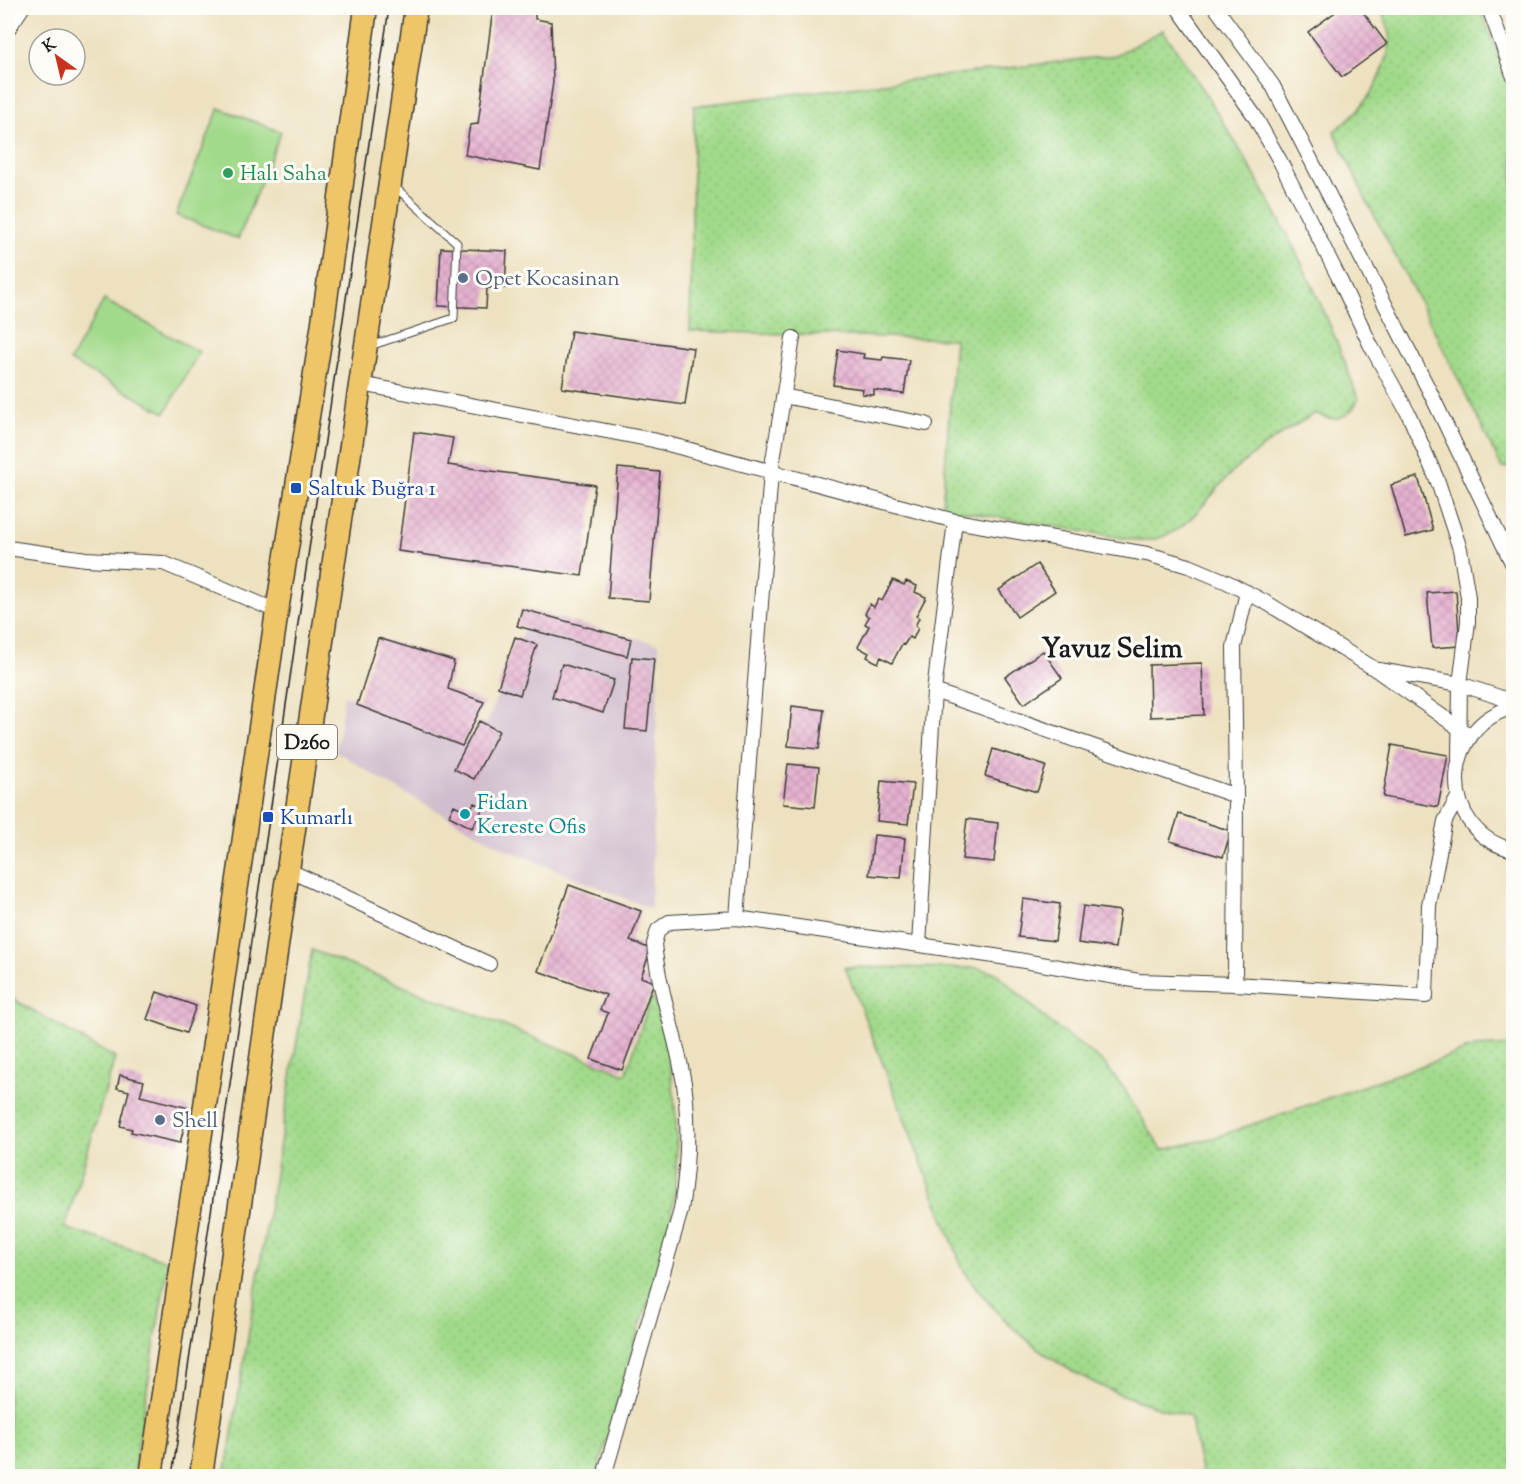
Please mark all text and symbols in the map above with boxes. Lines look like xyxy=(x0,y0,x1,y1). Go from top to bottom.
north arrow xyxy=(27,27,87,87)
text: K xyxy=(39,34,62,59)
place label: Halı Saha xyxy=(240,160,327,190)
marker: Halı Saha xyxy=(221,166,235,180)
place label: Opet Kocasinan xyxy=(475,265,620,295)
marker: Opet Kocasinan xyxy=(456,271,470,285)
place label: Saltuk Buğra 1 xyxy=(308,475,436,505)
marker: Saltuk Buğra 1 xyxy=(289,481,303,495)
district label: Yavuz Selim xyxy=(1041,631,1183,670)
road number: D260 xyxy=(277,725,337,759)
place label: Fidan Kereste Ofis xyxy=(477,789,586,843)
place label: Kumarlı xyxy=(280,804,353,834)
marker: Fidan Kereste Ofis xyxy=(458,807,472,821)
marker: Kumarlı xyxy=(261,810,275,824)
place label: Shell xyxy=(172,1107,218,1137)
marker: Shell xyxy=(153,1113,167,1127)

